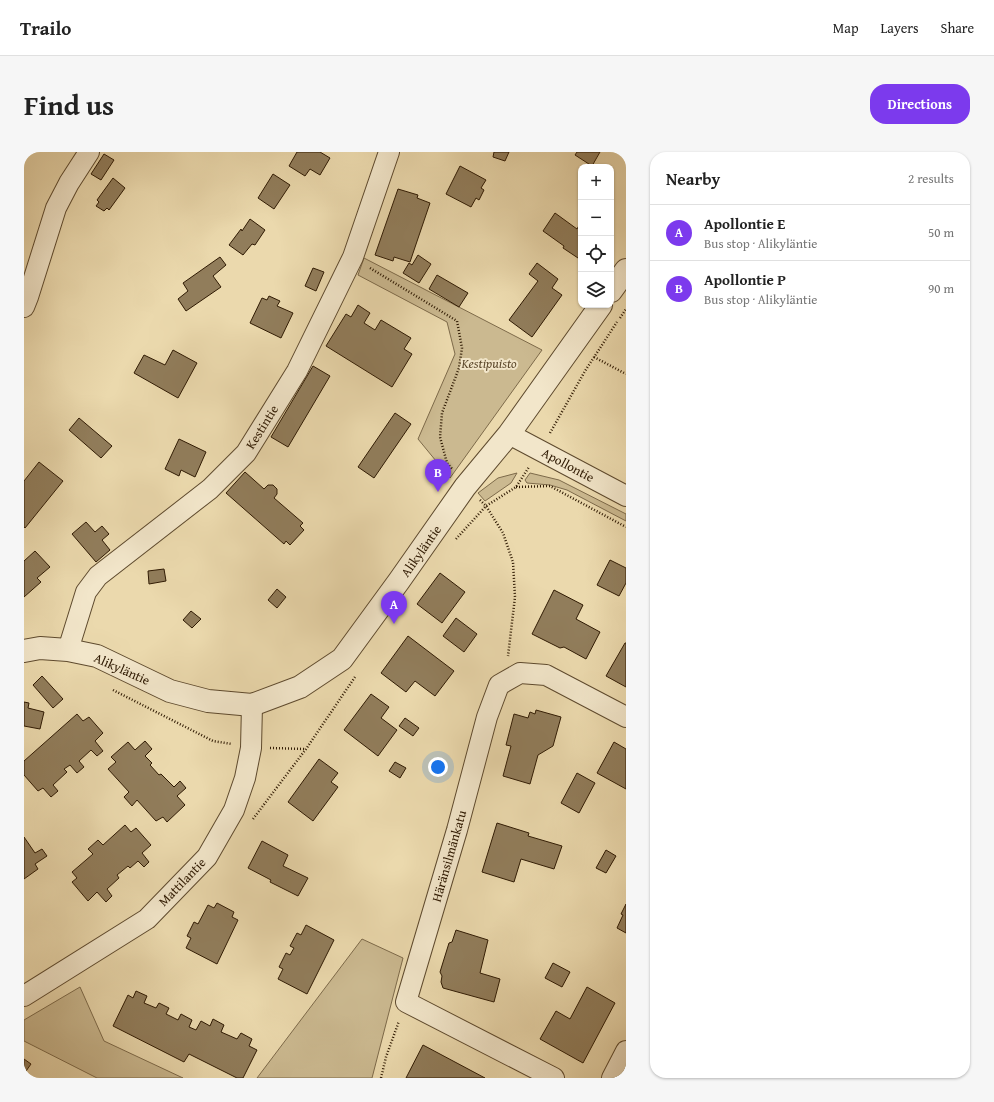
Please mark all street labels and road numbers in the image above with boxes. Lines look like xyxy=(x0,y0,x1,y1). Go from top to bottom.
street label: Kestintie xyxy=(241,401,283,453)
street label: Apollontie xyxy=(538,443,598,487)
street label: Alikyläntie xyxy=(396,521,446,581)
street label: Alikyläntie xyxy=(91,648,153,690)
street label: Häränsilmänkatu xyxy=(427,808,471,904)
street label: Mattilantie xyxy=(154,853,210,911)

